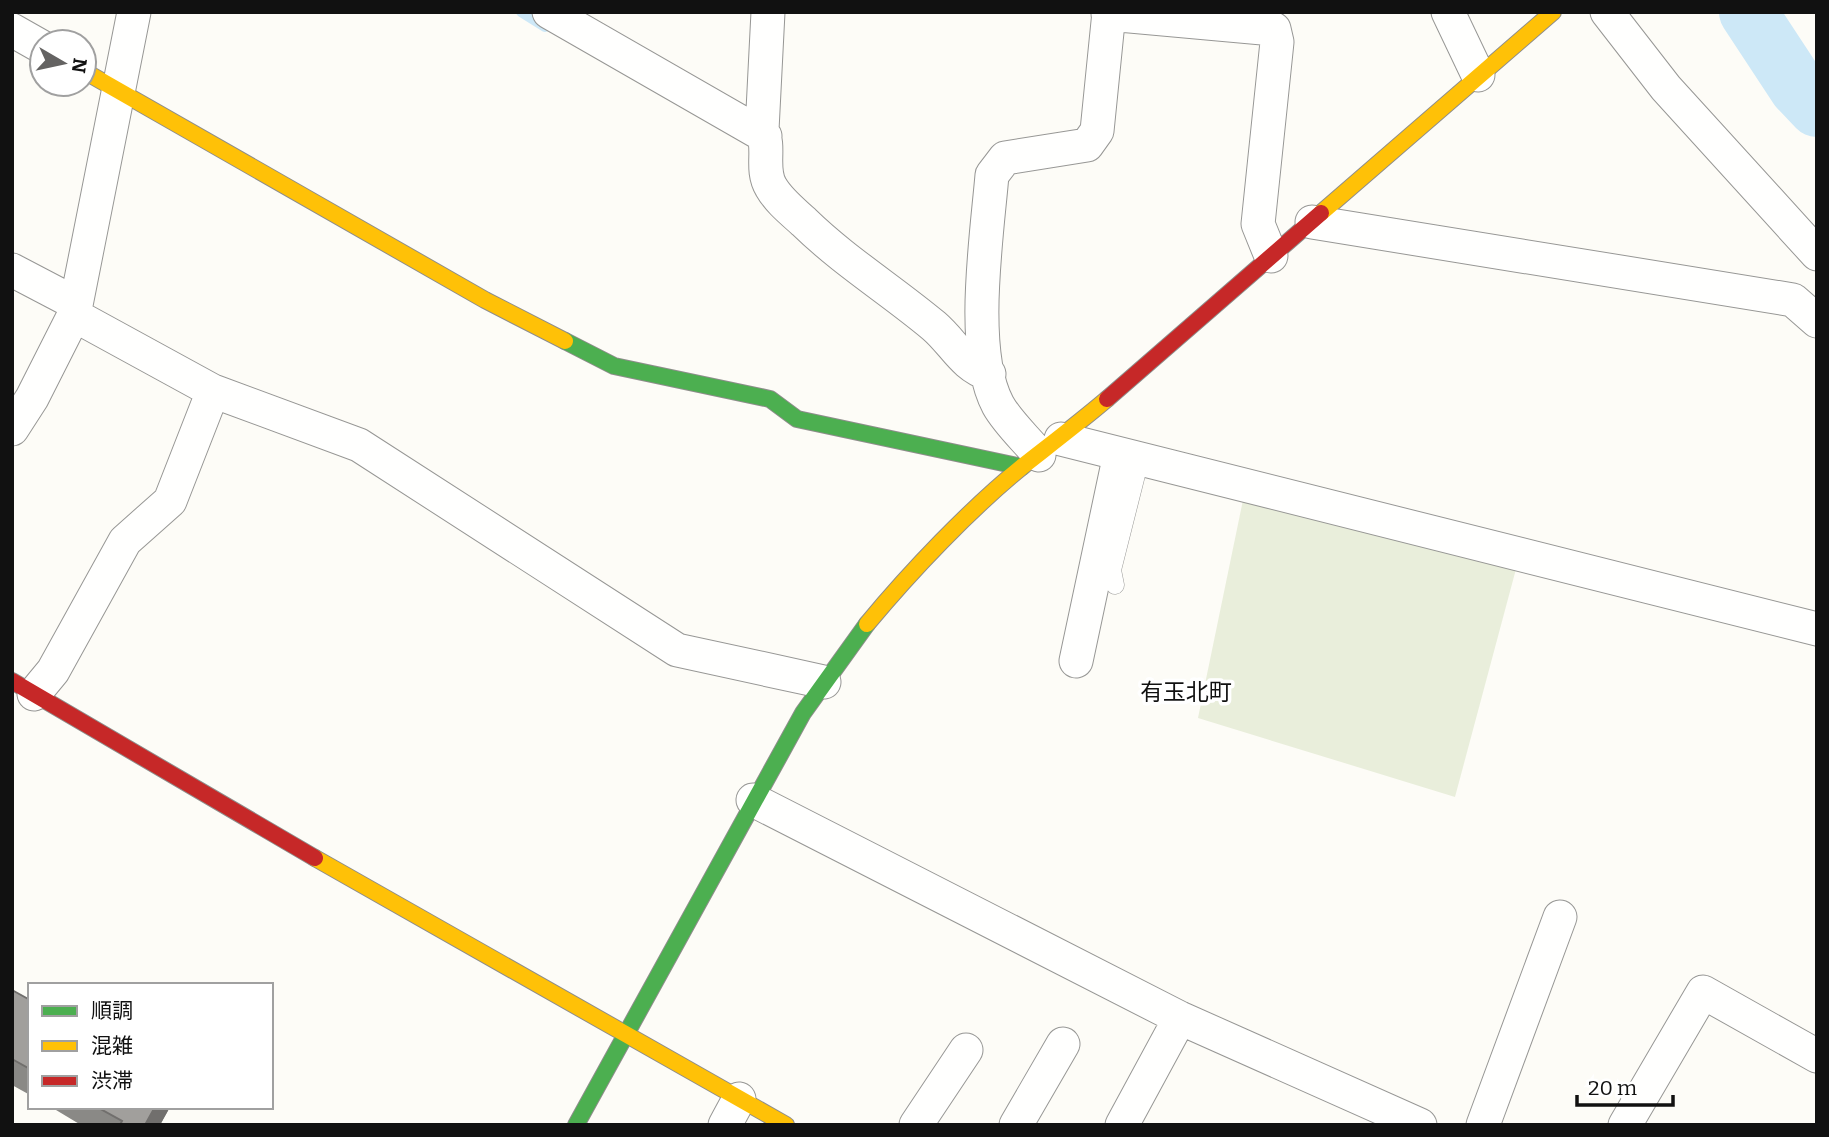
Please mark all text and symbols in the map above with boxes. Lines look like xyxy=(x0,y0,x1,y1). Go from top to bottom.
north arrow xyxy=(28,28,98,98)
text: N xyxy=(67,57,92,75)
district label: 有玉北町 xyxy=(1140,678,1232,706)
legend xyxy=(28,983,273,1109)
text: 順調 xyxy=(91,998,133,1024)
text: 混雑 xyxy=(91,1033,133,1059)
scale bar xyxy=(1577,1064,1673,1108)
text: 渋滞 xyxy=(91,1068,133,1094)
text: 20 m xyxy=(1588,1075,1637,1101)

